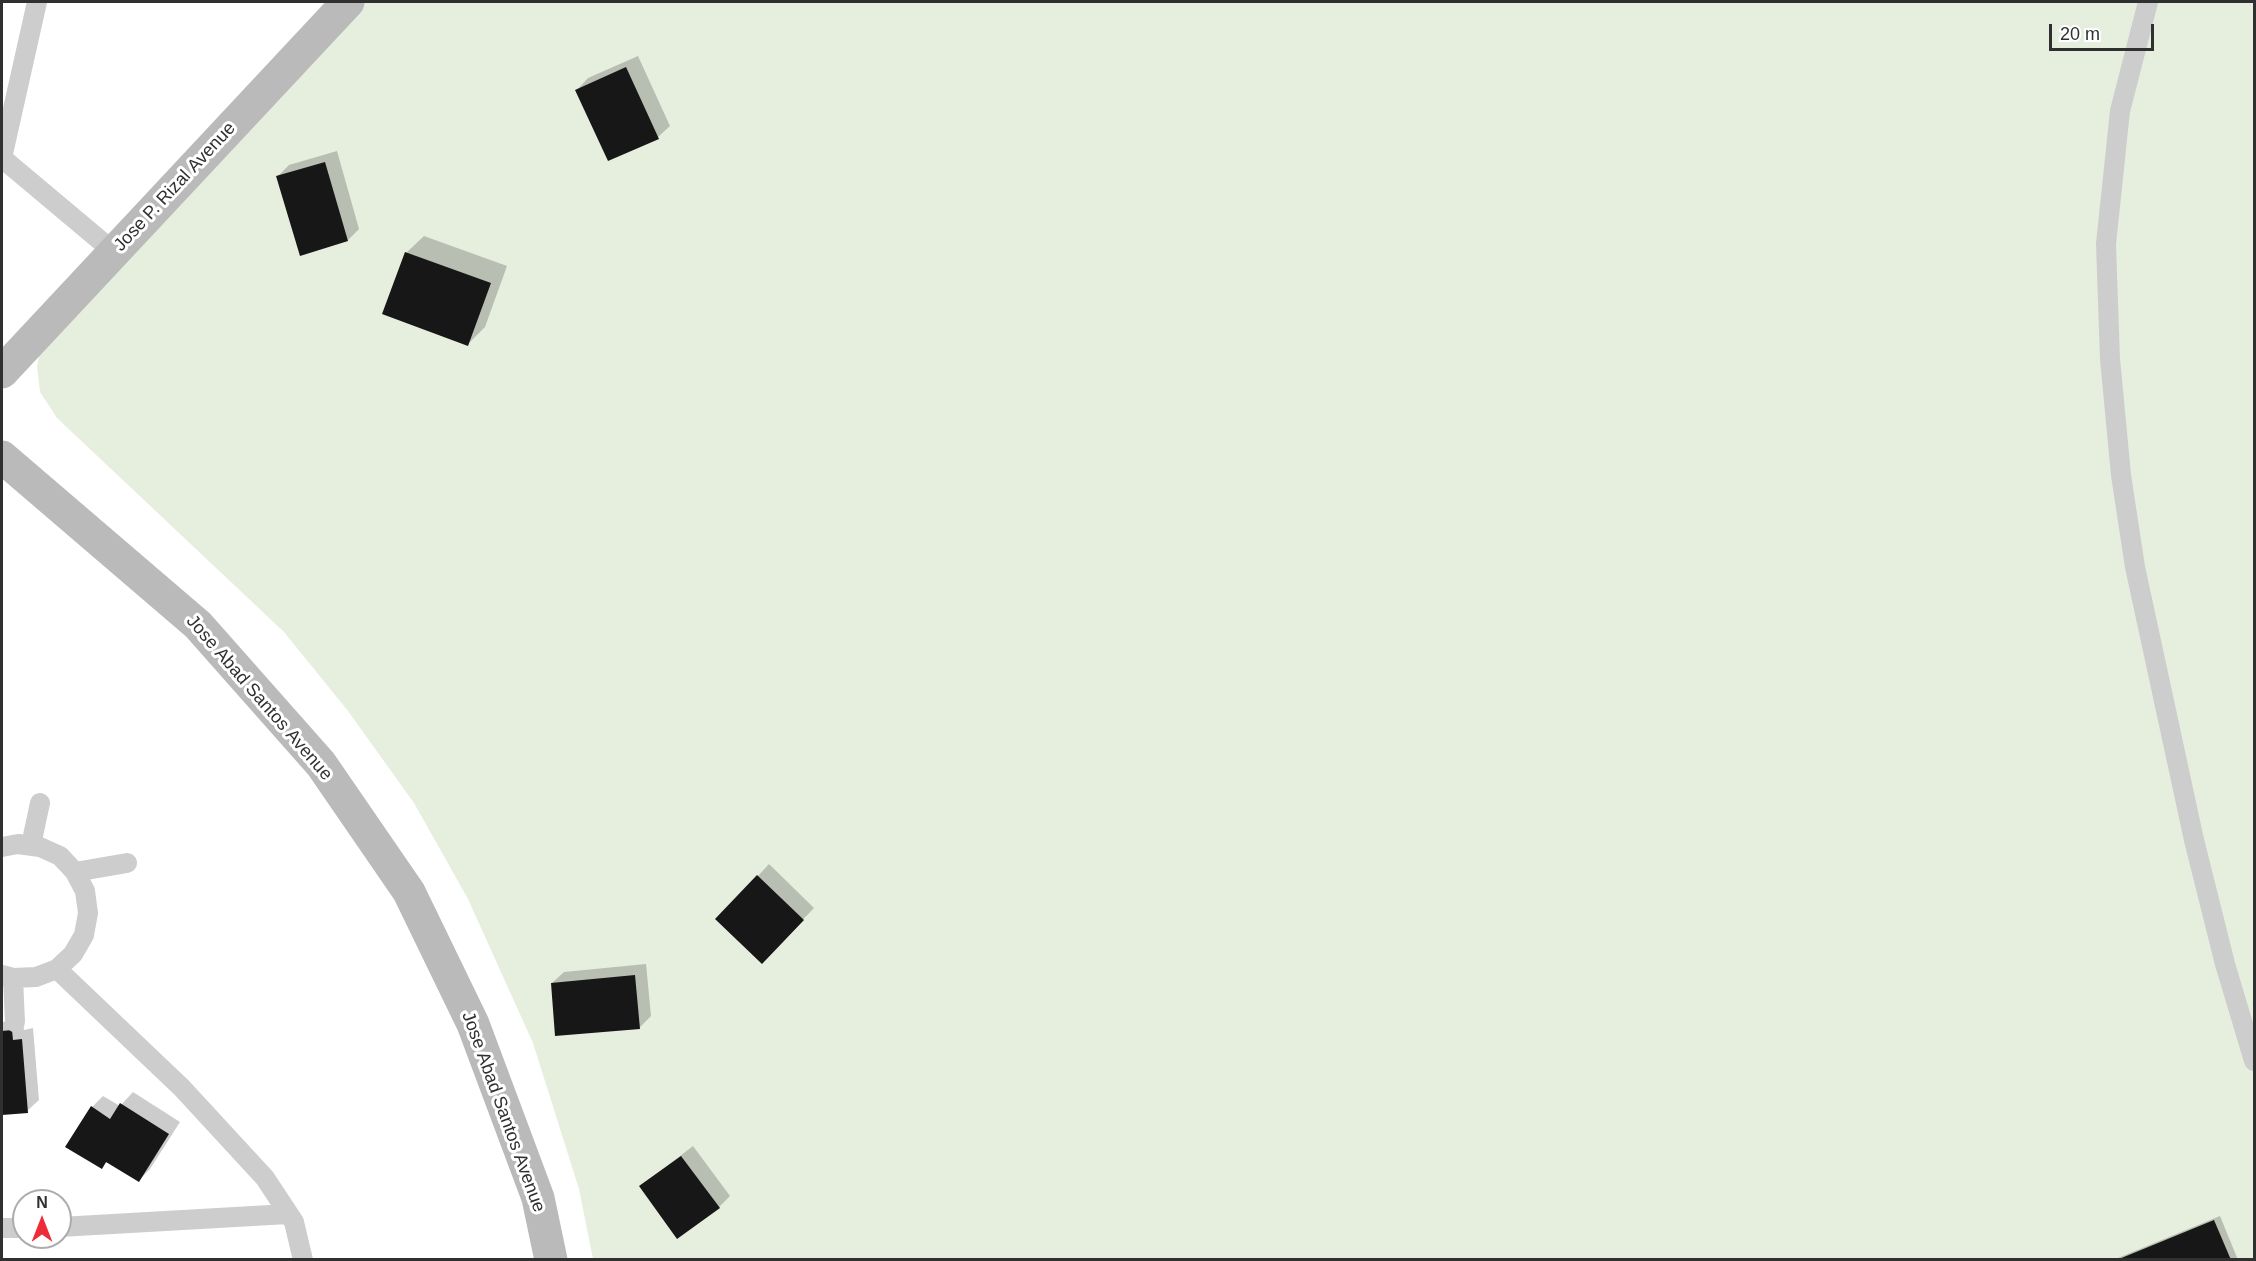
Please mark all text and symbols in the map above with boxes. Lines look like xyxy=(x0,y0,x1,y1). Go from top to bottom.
scale bar xyxy=(2052,12,2157,50)
text: 20 m xyxy=(2060,24,2100,44)
street label: Jose P. Rizal Avenue xyxy=(110,118,240,256)
street label: Jose Abad Santos Avenue xyxy=(181,611,337,785)
street label: Jose Abad Santos Avenue xyxy=(457,1009,549,1215)
north arrow xyxy=(12,1189,72,1249)
text: N xyxy=(36,1194,48,1211)

